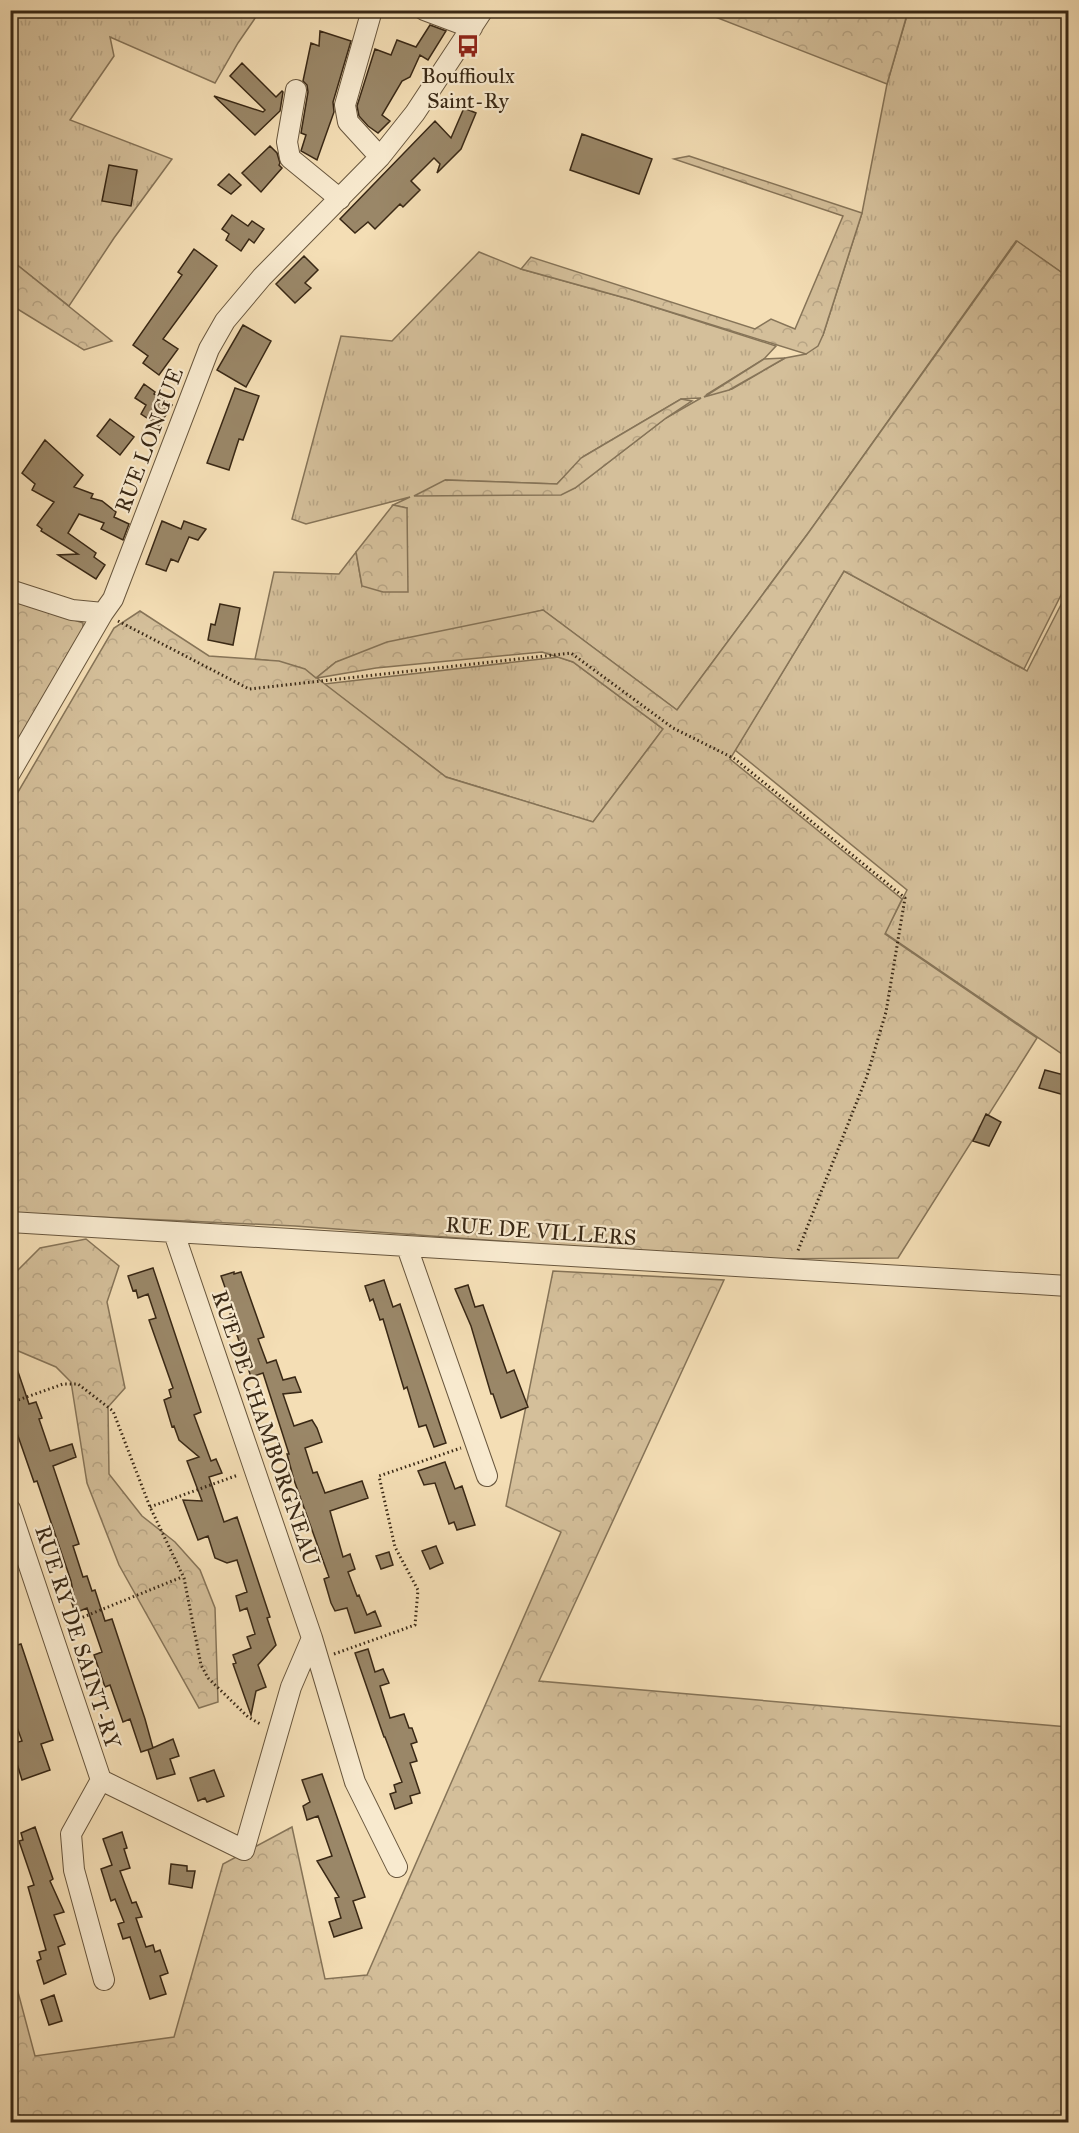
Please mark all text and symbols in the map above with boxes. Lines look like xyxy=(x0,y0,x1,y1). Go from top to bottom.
bus stop icon: Bouffioulx Saint-Ry xyxy=(455,33,481,59)
place label: Bouffioulx Saint-Ry xyxy=(421,62,515,114)
street label: RUE LONGUE xyxy=(109,364,189,516)
street label: RUE DE VILLERS xyxy=(445,1211,637,1251)
street label: RUE DE CHAMBORGNEAU xyxy=(206,1287,326,1570)
street label: RUE RY DE SAINT-RY xyxy=(29,1522,127,1753)

